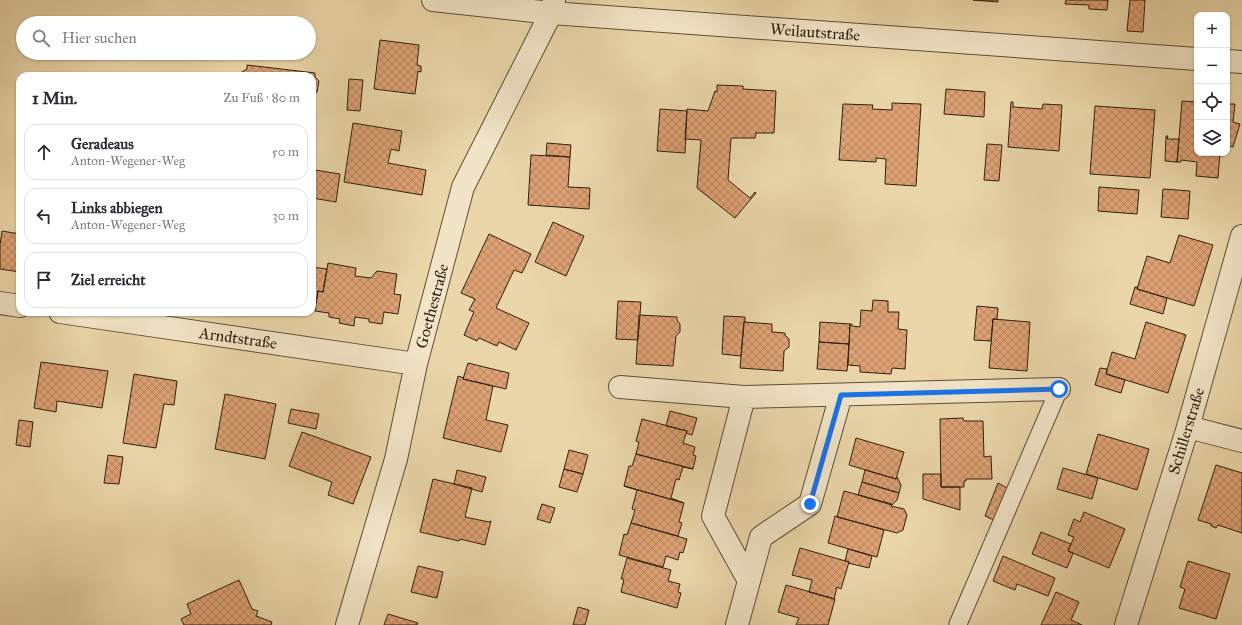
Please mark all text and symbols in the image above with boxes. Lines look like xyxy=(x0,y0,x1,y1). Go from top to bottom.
map controls xyxy=(1194,12,1230,156)
button: + xyxy=(1194,12,1230,48)
search box xyxy=(16,16,316,60)
street label: Weilautstraße xyxy=(769,19,861,45)
icon: search xyxy=(30,27,52,49)
text: Hier suchen xyxy=(62,29,137,47)
button: − xyxy=(1194,48,1230,84)
button: locate xyxy=(1194,84,1230,120)
text: 1 Min. xyxy=(32,88,77,109)
text: Zu Fuß · 80 m xyxy=(224,90,300,106)
button: layers xyxy=(1194,120,1230,156)
text: Geradeaus xyxy=(71,135,134,153)
icon: ahead xyxy=(33,141,55,163)
text: 50 m xyxy=(272,144,299,160)
text: Anton-Wegener-Weg xyxy=(71,153,185,169)
text: Links abbiegen xyxy=(71,199,163,217)
icon: left xyxy=(33,205,55,227)
text: 30 m xyxy=(273,208,299,224)
text: Anton-Wegener-Weg xyxy=(71,217,185,233)
street label: Goethestraße xyxy=(412,261,453,350)
icon: arrive xyxy=(33,269,55,291)
text: Ziel erreicht xyxy=(71,271,146,289)
street label: Arndtstraße xyxy=(197,323,278,353)
route start xyxy=(1050,380,1068,398)
street label: Schillerstraße xyxy=(1164,385,1208,477)
route end xyxy=(801,495,819,513)

